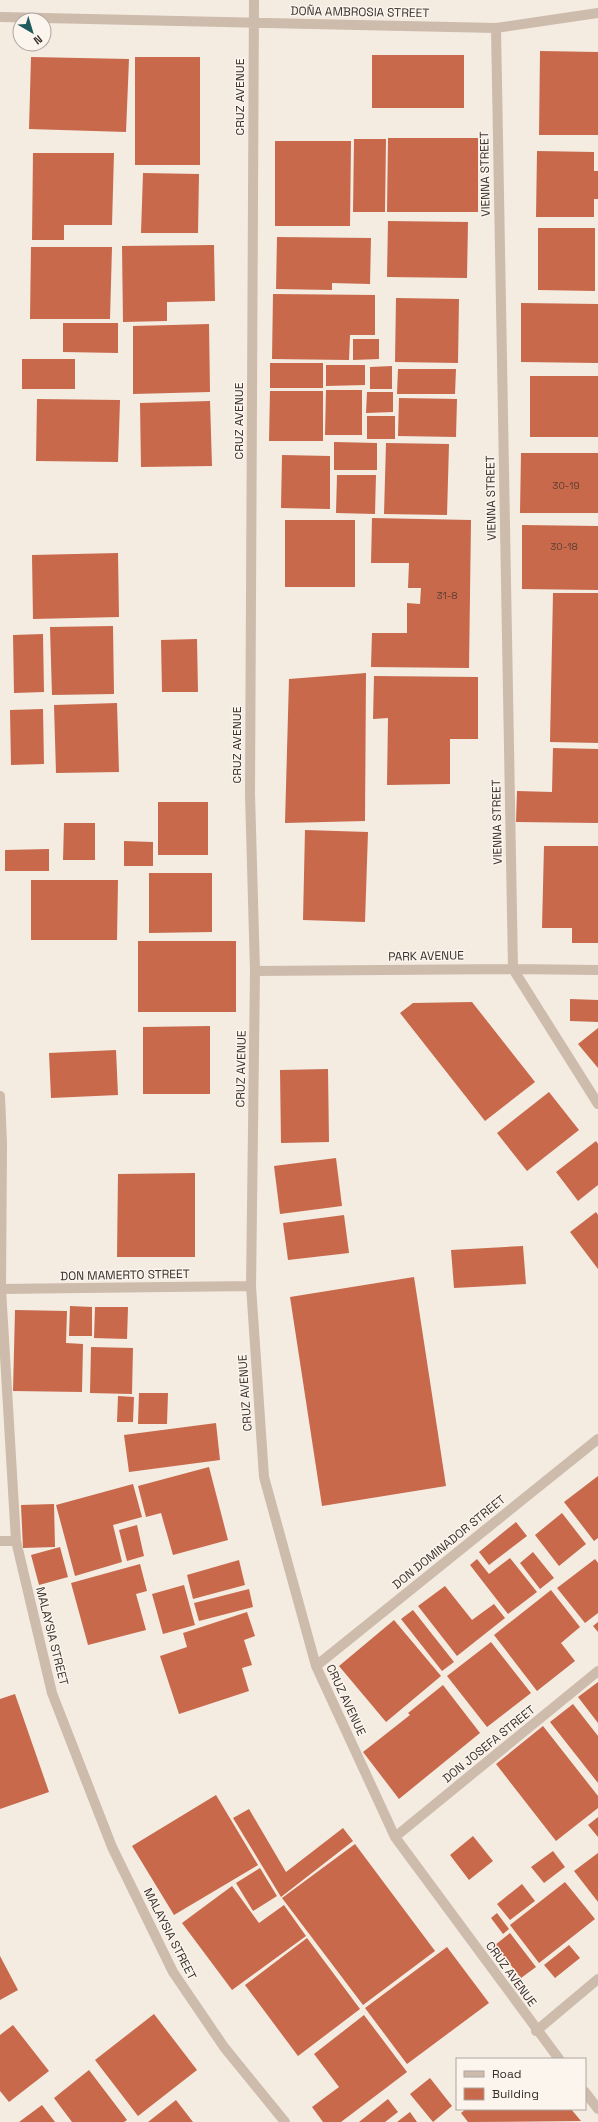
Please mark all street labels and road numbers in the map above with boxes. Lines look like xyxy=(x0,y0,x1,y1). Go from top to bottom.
street label: DOÑA AMBROSIA STREET xyxy=(291,3,429,21)
street label: CRUZ AVENUE xyxy=(232,58,248,135)
street label: VIENNA STREET xyxy=(476,131,494,217)
street label: CRUZ AVENUE xyxy=(231,382,247,459)
street label: VIENNA STREET xyxy=(482,455,500,541)
street label: CRUZ AVENUE xyxy=(229,706,245,783)
street label: VIENNA STREET xyxy=(488,779,506,865)
street label: PARK AVENUE xyxy=(388,947,464,965)
street label: CRUZ AVENUE xyxy=(232,1030,250,1108)
street label: DON MAMERTO STREET xyxy=(60,1266,190,1284)
street label: CRUZ AVENUE xyxy=(234,1354,256,1432)
street label: DON DOMINADOR STREET xyxy=(389,1492,509,1592)
street label: MALAYSIA STREET xyxy=(32,1585,72,1687)
street label: CRUZ AVENUE xyxy=(322,1662,370,1738)
street label: DON JOSEFA STREET xyxy=(439,1702,539,1786)
street label: MALAYSIA STREET xyxy=(140,1885,200,1983)
street label: CRUZ AVENUE xyxy=(482,1938,540,2010)

